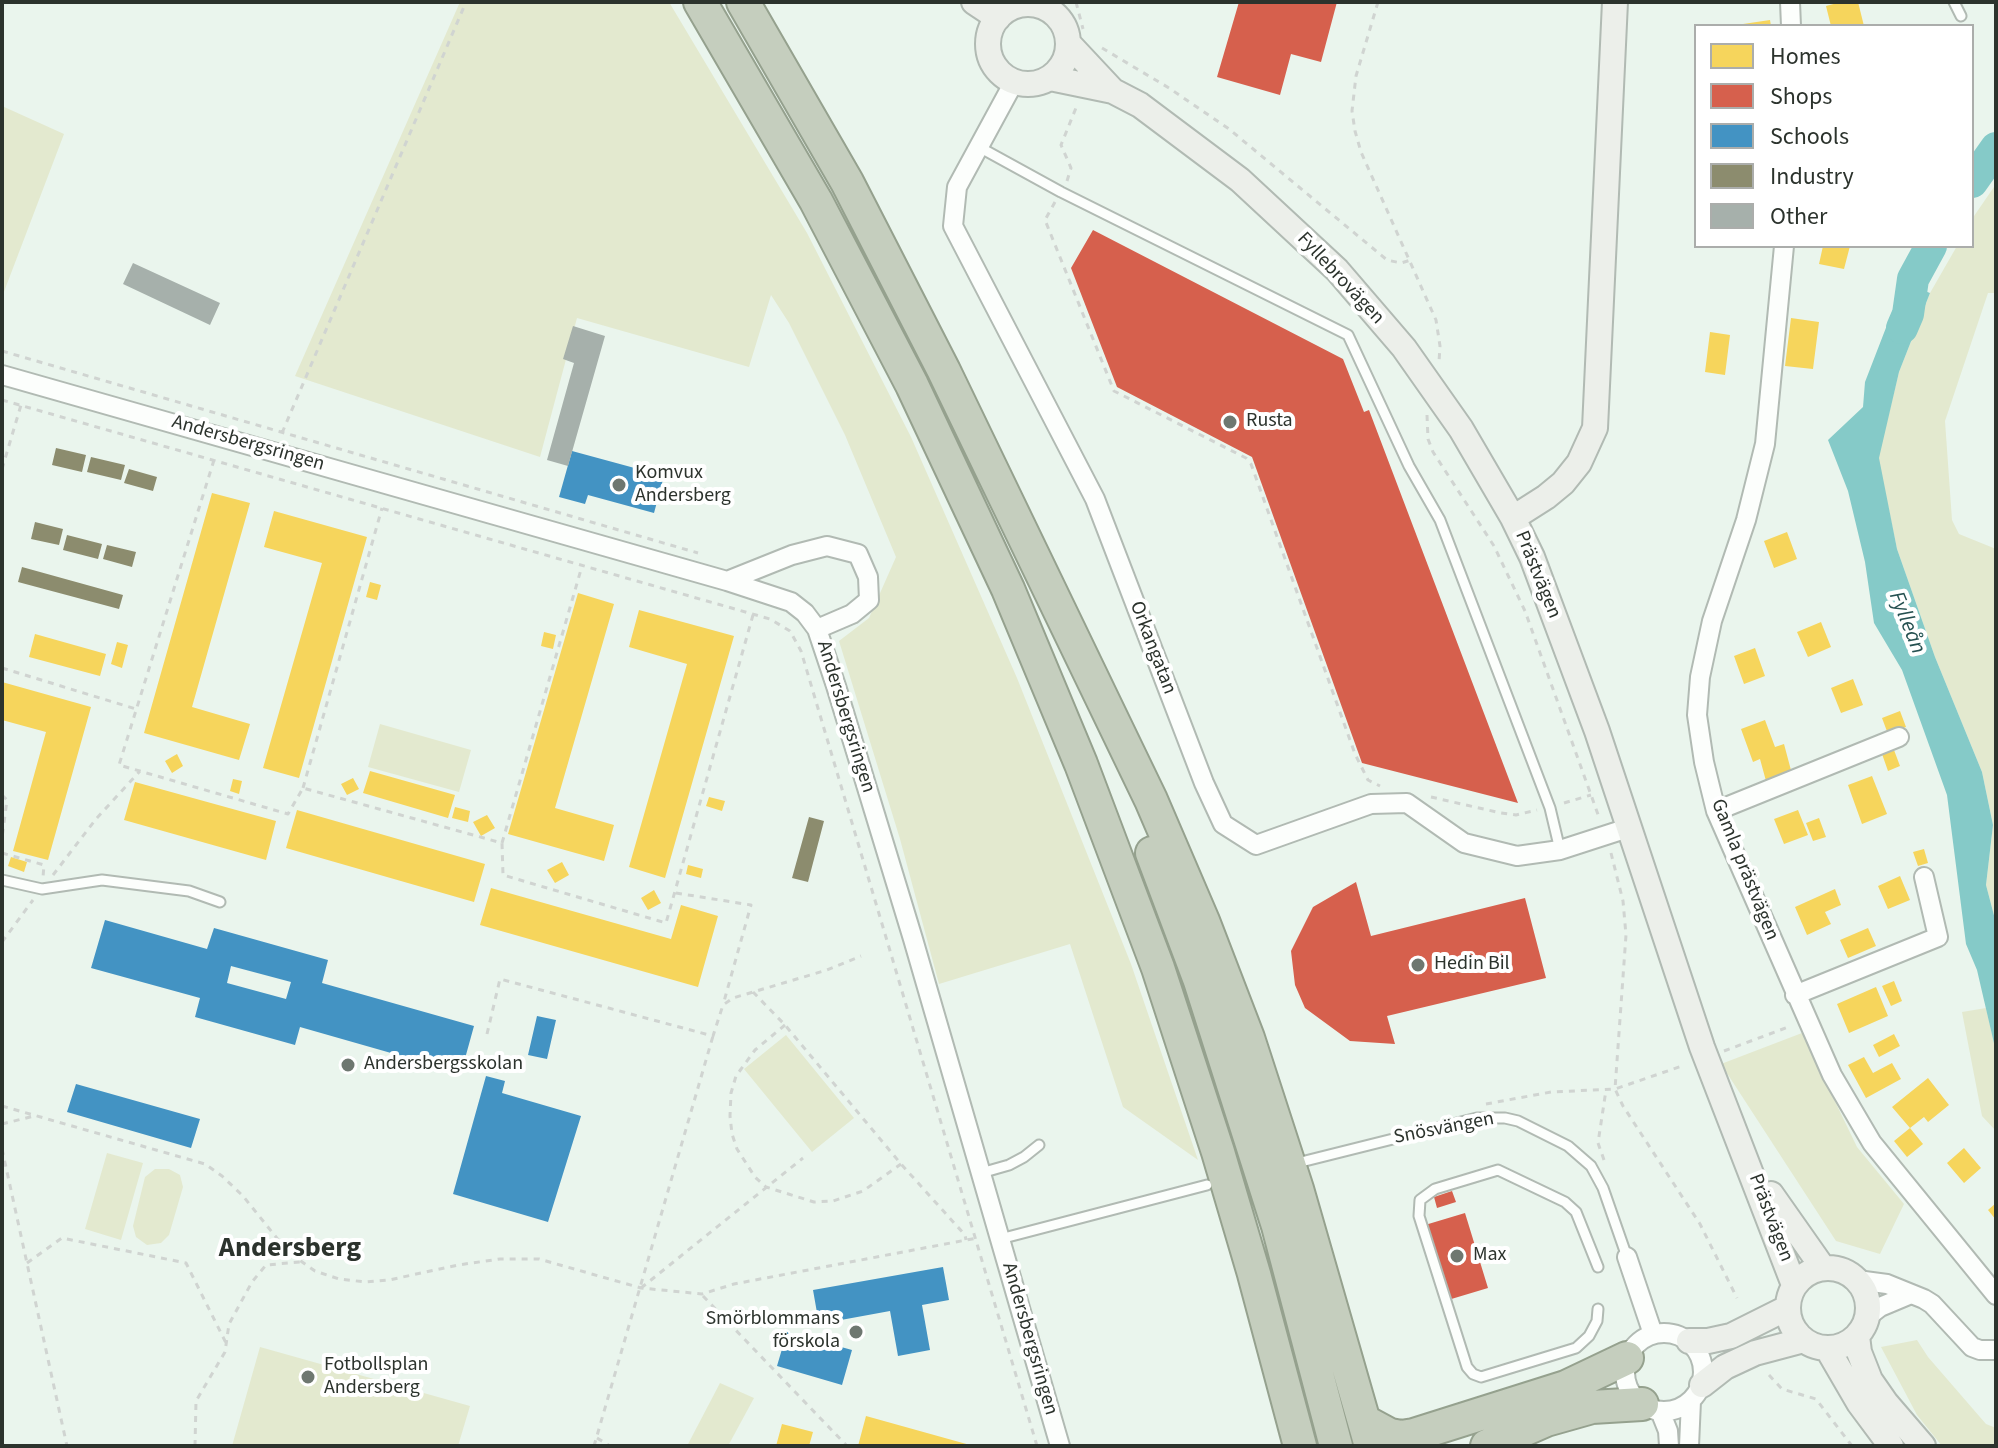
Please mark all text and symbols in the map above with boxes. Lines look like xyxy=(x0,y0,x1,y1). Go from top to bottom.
legend xyxy=(1694,24,1974,248)
text: Homes xyxy=(1770,39,1841,74)
text: Shops xyxy=(1770,79,1832,114)
text: Schools xyxy=(1770,119,1849,154)
text: Industry xyxy=(1770,159,1854,194)
text: Other xyxy=(1770,199,1827,234)
street label: Fyllebrovägen xyxy=(1291,228,1389,330)
place label: Rusta xyxy=(1246,410,1293,434)
street label: Andersbergsringen xyxy=(169,411,327,477)
marker: Rusta xyxy=(1221,413,1239,431)
place label: Komvux Andersberg xyxy=(635,462,731,509)
marker: Komvux Andersberg xyxy=(610,476,628,494)
street label: Prästvägen xyxy=(1509,528,1565,622)
water label: Fylleån xyxy=(1882,588,1930,658)
street label: Orkangatan xyxy=(1123,598,1181,698)
street label: Andersbergsringen xyxy=(810,638,880,796)
street label: Gamla prästvägen xyxy=(1705,796,1783,944)
place label: Hedin Bil xyxy=(1434,953,1510,977)
marker: Hedin Bil xyxy=(1409,956,1427,974)
place label: Andersbergsskolan xyxy=(364,1053,523,1077)
marker: Andersbergsskolan xyxy=(339,1056,357,1074)
street label: Snösvängen xyxy=(1392,1108,1496,1150)
street label: Prästvägen xyxy=(1742,1171,1798,1265)
district label: Andersberg xyxy=(219,1233,361,1267)
place label: Max xyxy=(1473,1244,1507,1268)
marker: Max xyxy=(1448,1247,1466,1265)
street label: Andersbergsringen xyxy=(996,1260,1062,1418)
place label: Smörblommans förskola xyxy=(705,1308,840,1355)
marker: Smörblommans förskola xyxy=(847,1323,865,1341)
place label: Fotbollsplan Andersberg xyxy=(324,1354,429,1401)
marker: Fotbollsplan Andersberg xyxy=(299,1368,317,1386)

